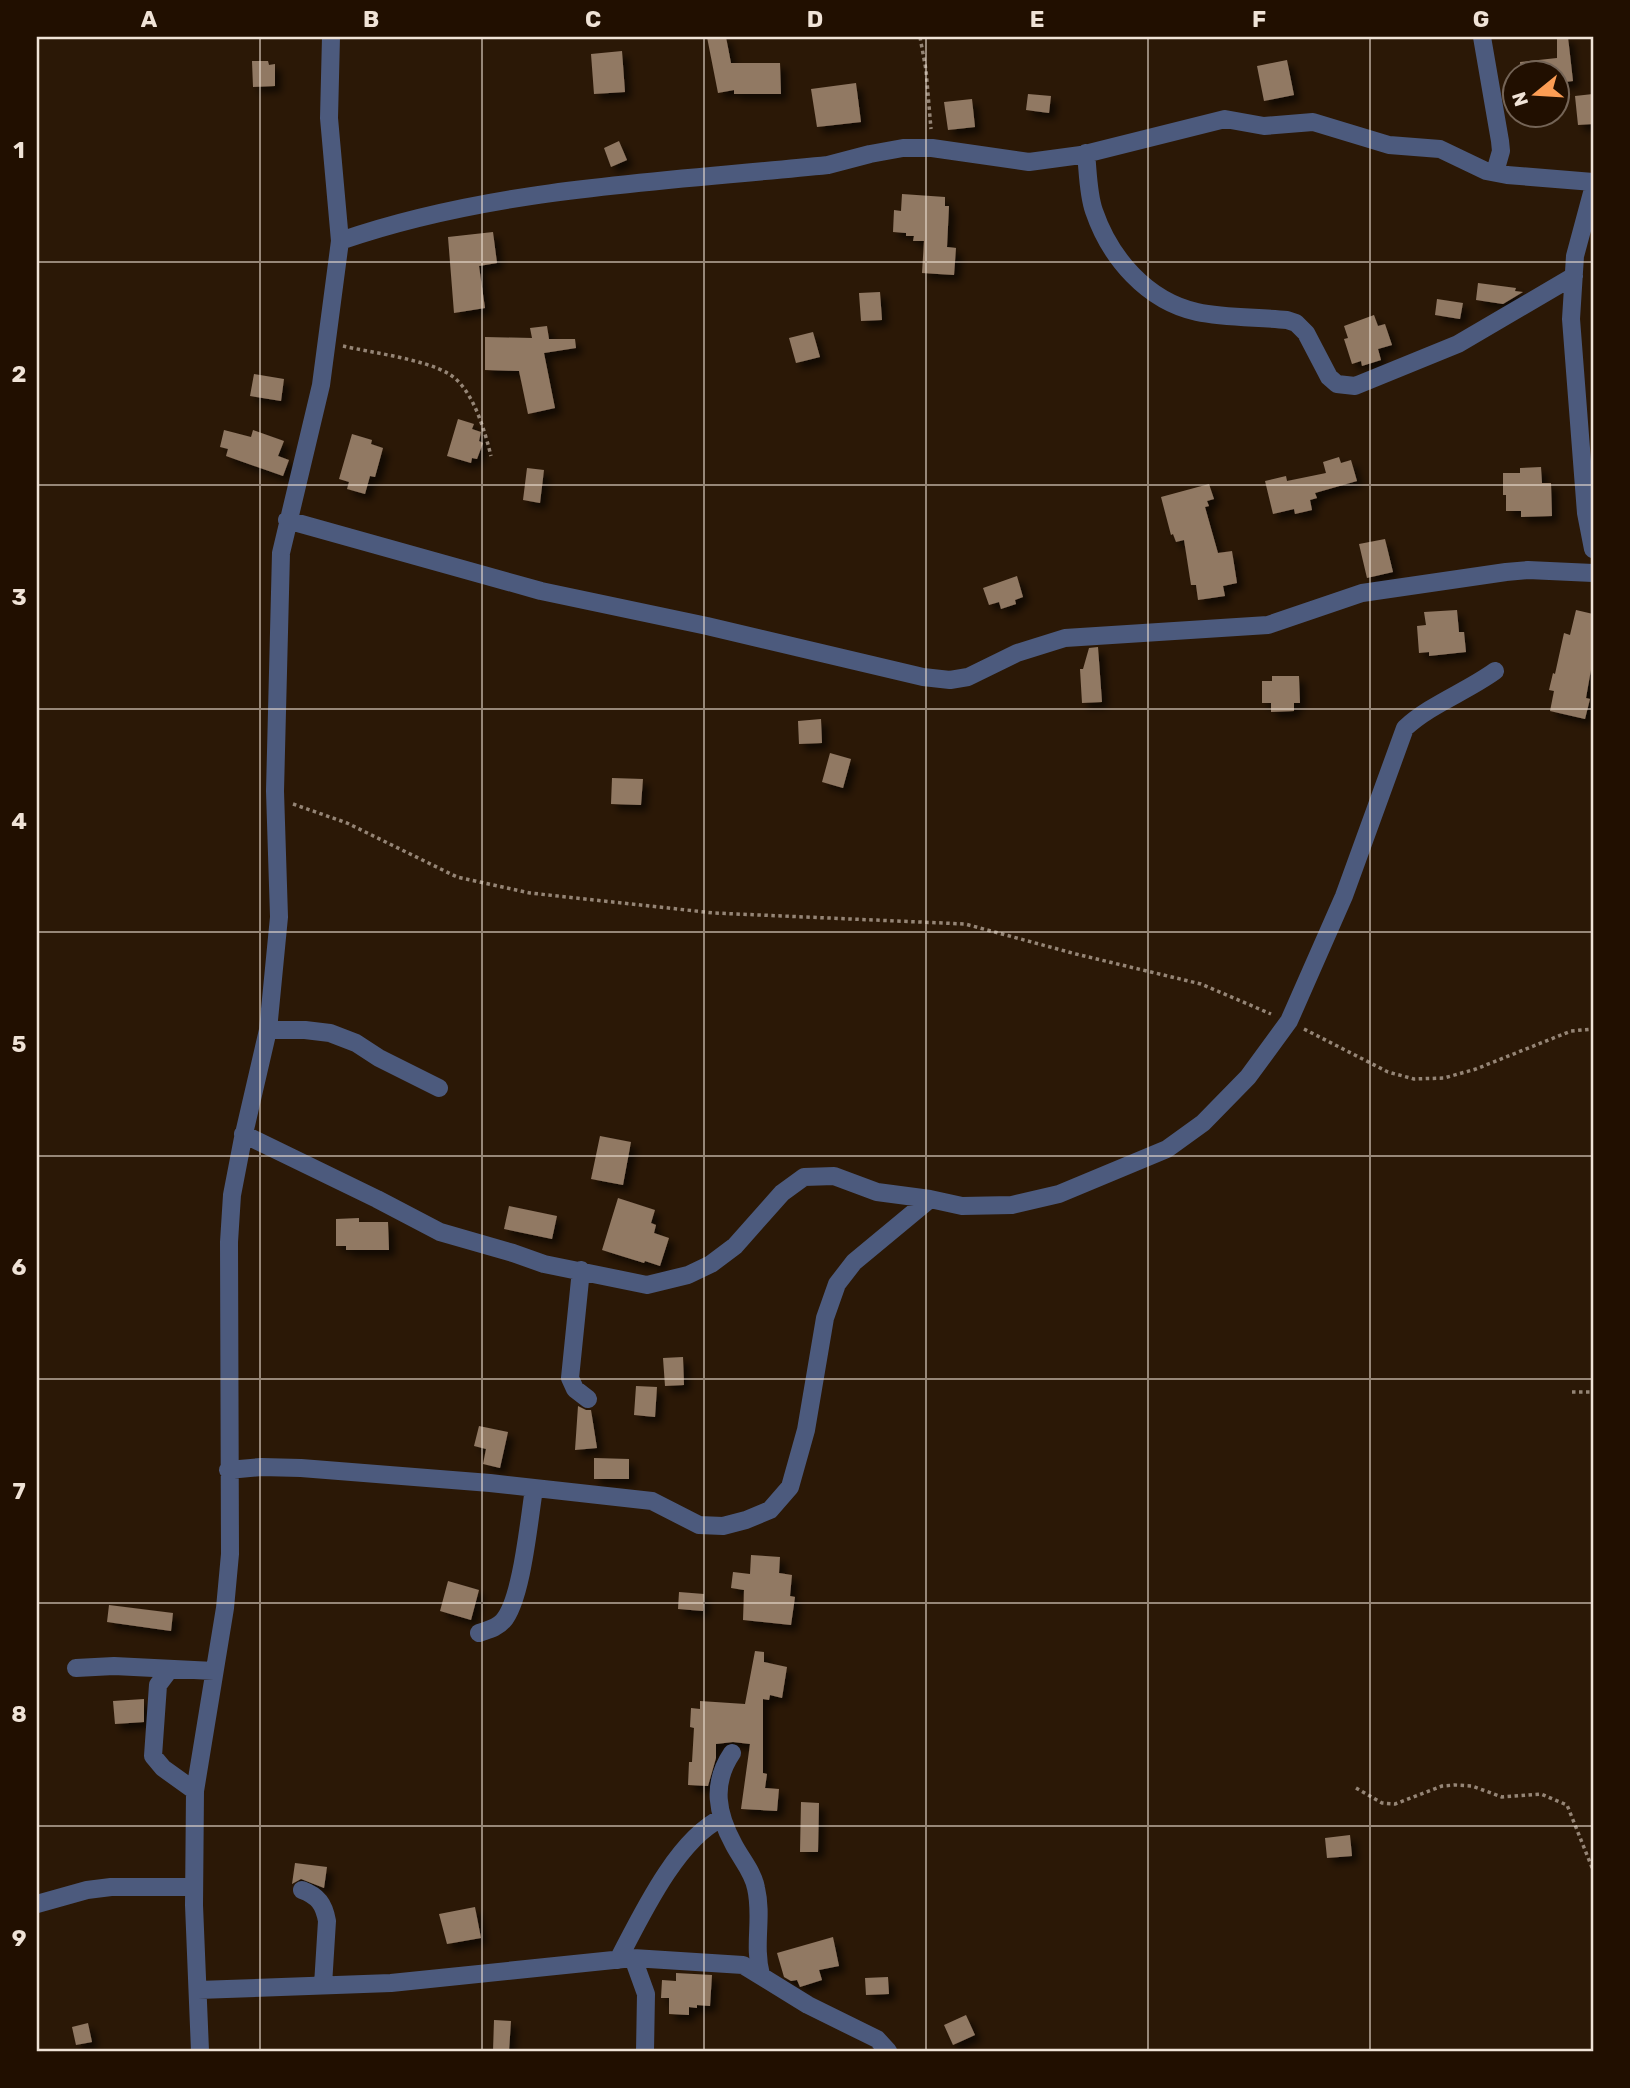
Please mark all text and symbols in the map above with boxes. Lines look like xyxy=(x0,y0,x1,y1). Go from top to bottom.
text: A xyxy=(141,5,158,33)
text: B xyxy=(363,5,379,33)
text: C xyxy=(585,5,601,33)
text: D xyxy=(807,5,823,33)
text: E xyxy=(1030,5,1044,33)
text: F xyxy=(1252,5,1266,33)
text: G xyxy=(1473,5,1489,33)
north arrow xyxy=(1500,60,1570,130)
text: N xyxy=(1507,89,1533,109)
text: 1 xyxy=(13,136,25,164)
text: 2 xyxy=(12,360,26,388)
text: 3 xyxy=(11,583,27,611)
text: 4 xyxy=(11,807,27,835)
text: 5 xyxy=(12,1030,27,1058)
text: 6 xyxy=(12,1253,27,1281)
text: 7 xyxy=(12,1477,26,1505)
text: 8 xyxy=(11,1700,27,1728)
text: 9 xyxy=(12,1924,26,1952)

